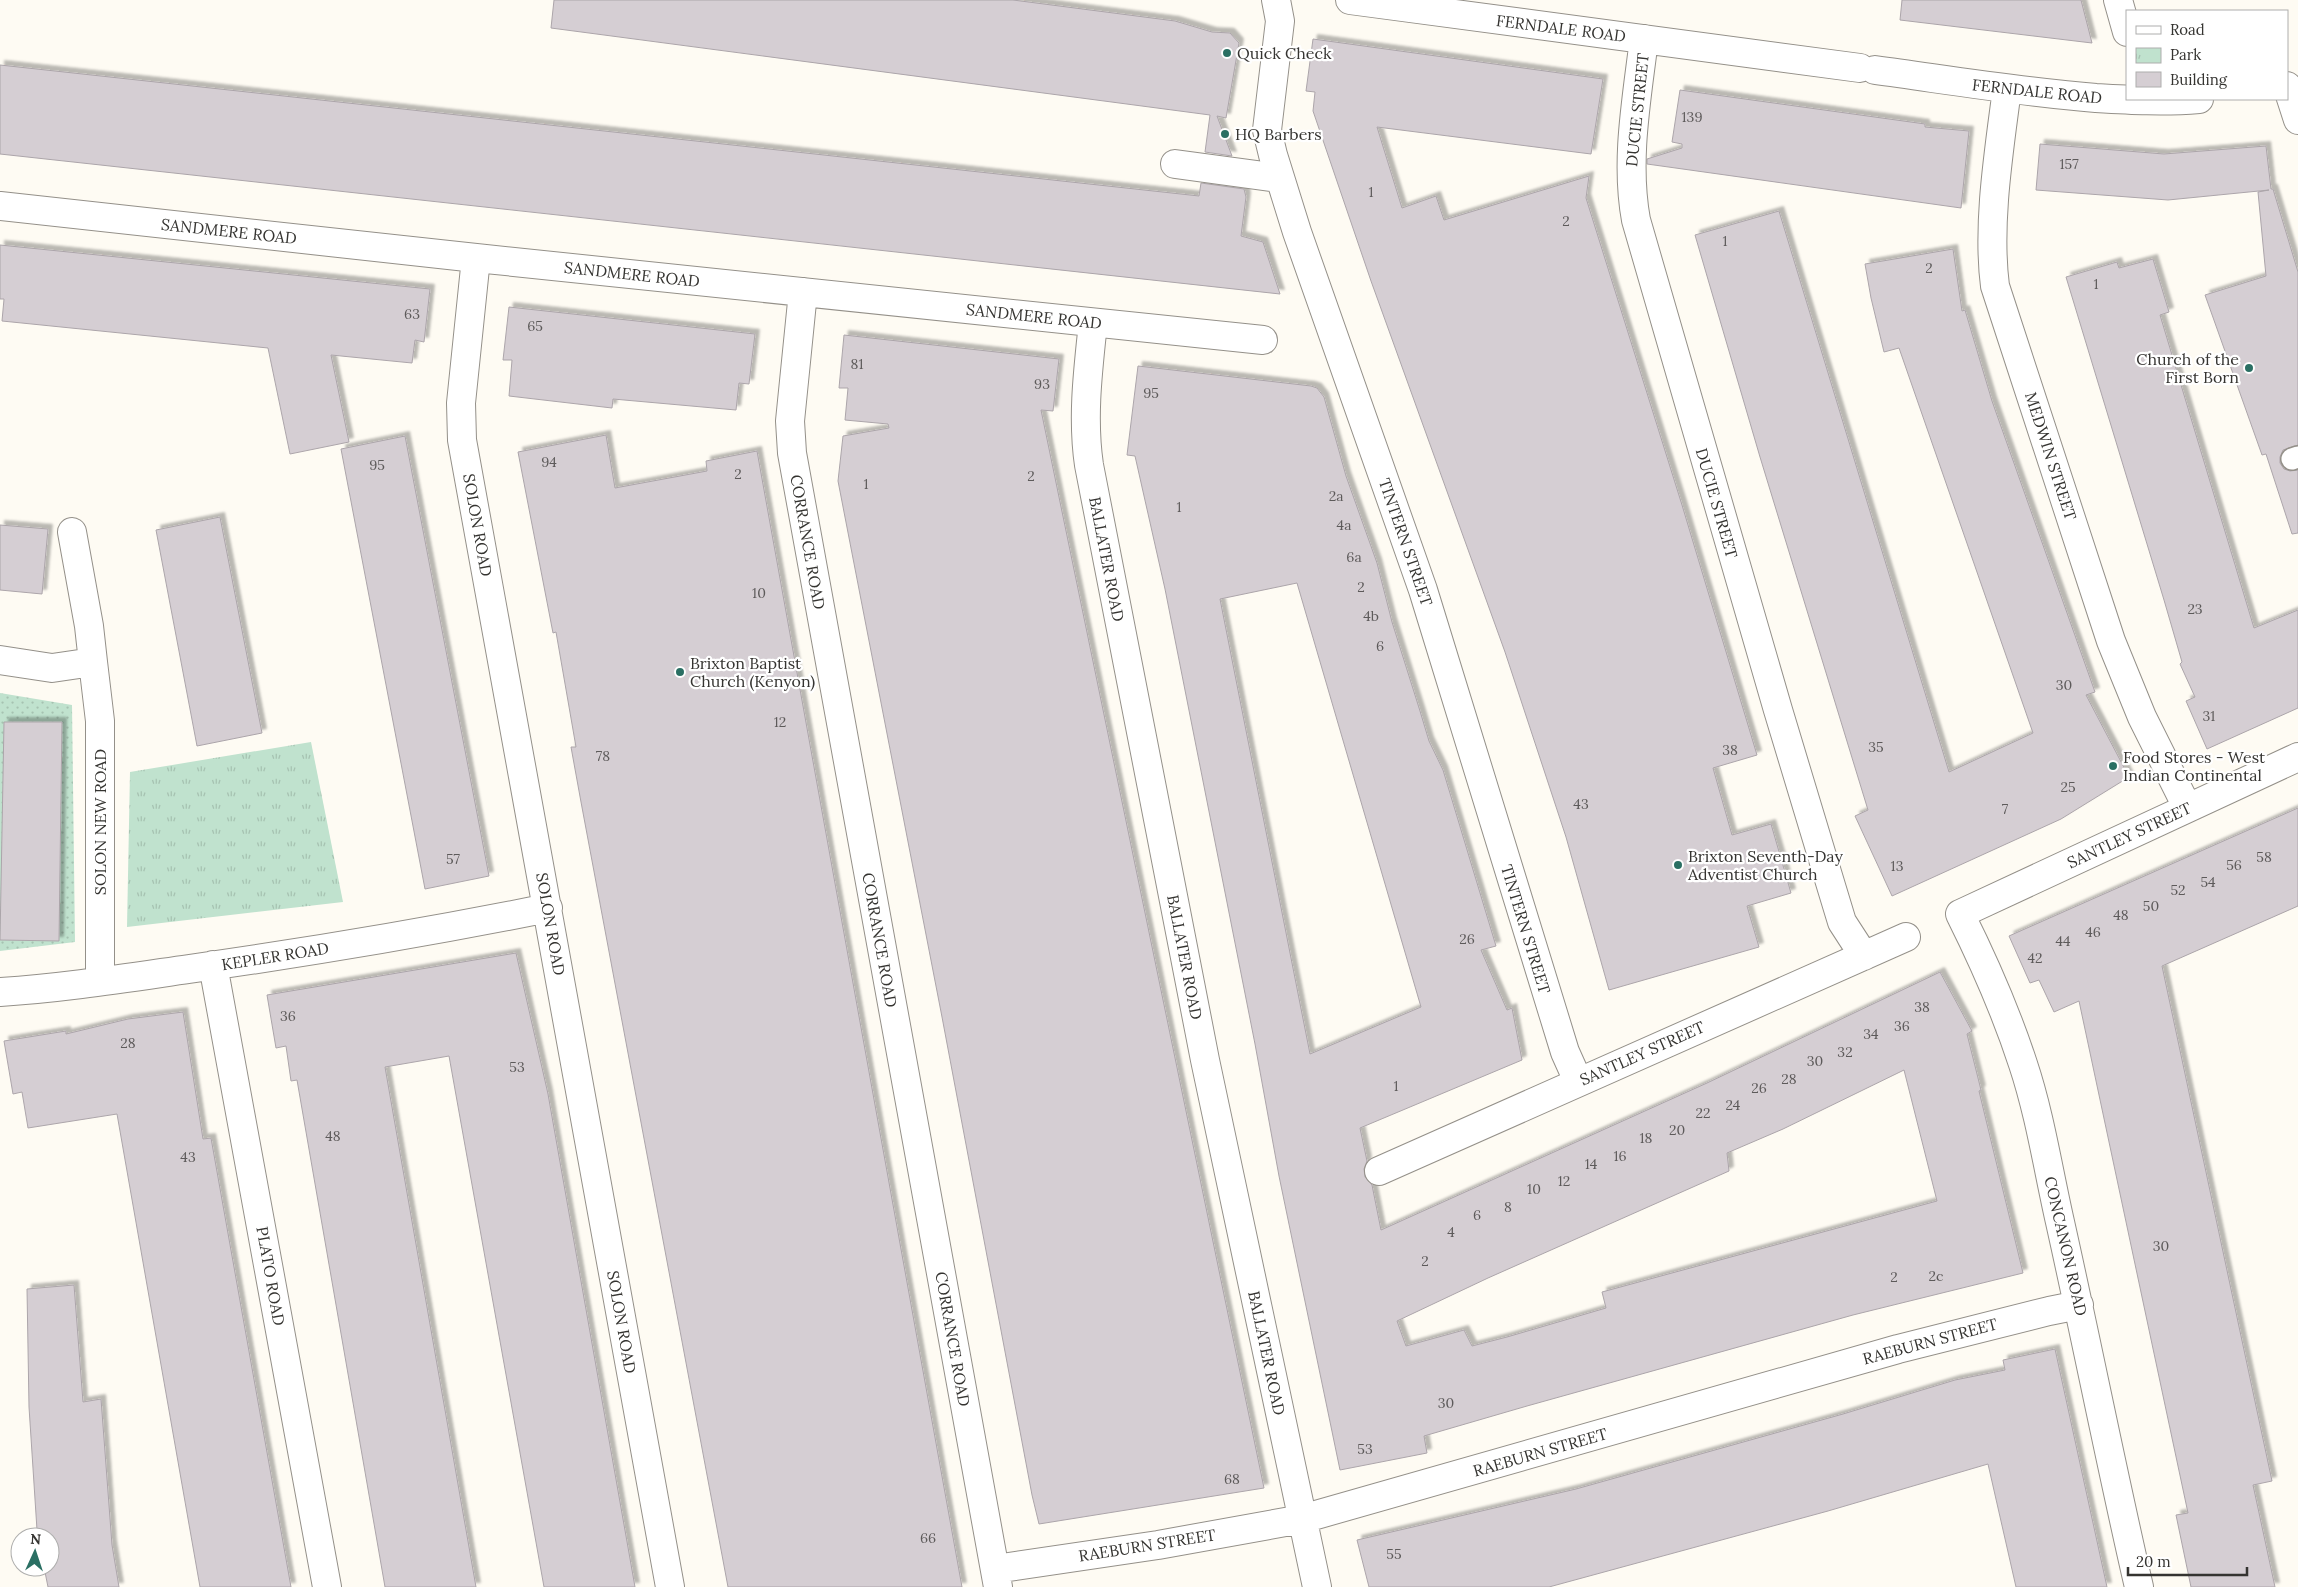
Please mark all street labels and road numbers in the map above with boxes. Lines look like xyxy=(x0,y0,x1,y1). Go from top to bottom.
street label: FERNDALE ROAD xyxy=(1495,10,1627,46)
street label: DUCIE STREET xyxy=(1621,52,1653,168)
street label: FERNDALE ROAD xyxy=(1971,74,2103,108)
street label: SANDMERE ROAD xyxy=(160,214,298,248)
street label: SANDMERE ROAD xyxy=(563,257,701,291)
street label: SANDMERE ROAD xyxy=(965,299,1103,333)
street label: MEDWIN STREET xyxy=(2021,389,2081,523)
street label: DUCIE STREET xyxy=(1692,445,1742,561)
street label: SOLON ROAD xyxy=(459,472,497,578)
street label: CORRANCE ROAD xyxy=(786,473,830,611)
street label: TINTERN STREET xyxy=(1375,475,1437,609)
street label: BALLATER ROAD xyxy=(1085,495,1129,623)
street label: SOLON NEW ROAD xyxy=(90,749,110,895)
street label: SANTLEY STREET xyxy=(2064,797,2194,873)
street label: TINTERN STREET xyxy=(1497,862,1555,996)
street label: SOLON ROAD xyxy=(532,871,570,977)
street label: CORRANCE ROAD xyxy=(858,871,902,1009)
street label: BALLATER ROAD xyxy=(1163,893,1207,1021)
street label: KEPLER ROAD xyxy=(220,938,330,974)
street label: SANTLEY STREET xyxy=(1576,1016,1708,1090)
street label: CONCANON ROAD xyxy=(2040,1174,2092,1318)
street label: PLATO ROAD xyxy=(252,1225,290,1327)
street label: SOLON ROAD xyxy=(603,1269,641,1375)
street label: CORRANCE ROAD xyxy=(931,1270,975,1408)
street label: BALLATER ROAD xyxy=(1244,1289,1290,1417)
street label: RAEBURN STREET xyxy=(1860,1313,2000,1369)
street label: RAEBURN STREET xyxy=(1471,1423,1609,1481)
street label: RAEBURN STREET xyxy=(1077,1524,1217,1566)

